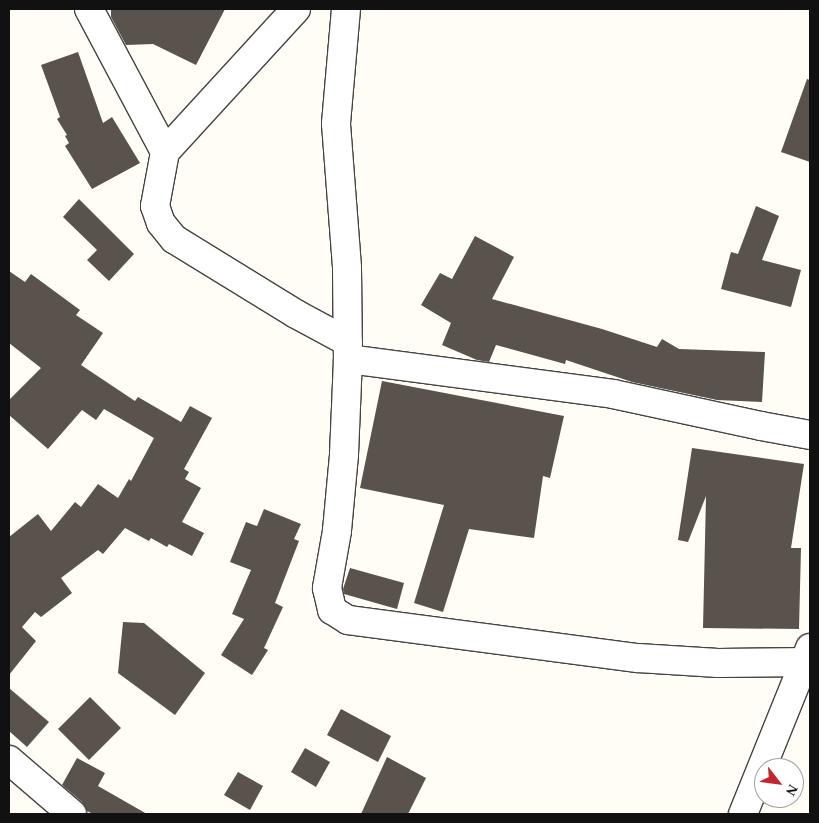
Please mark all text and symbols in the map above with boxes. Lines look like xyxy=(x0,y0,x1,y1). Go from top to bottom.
north arrow xyxy=(754,758,804,808)
text: N xyxy=(783,782,801,798)

